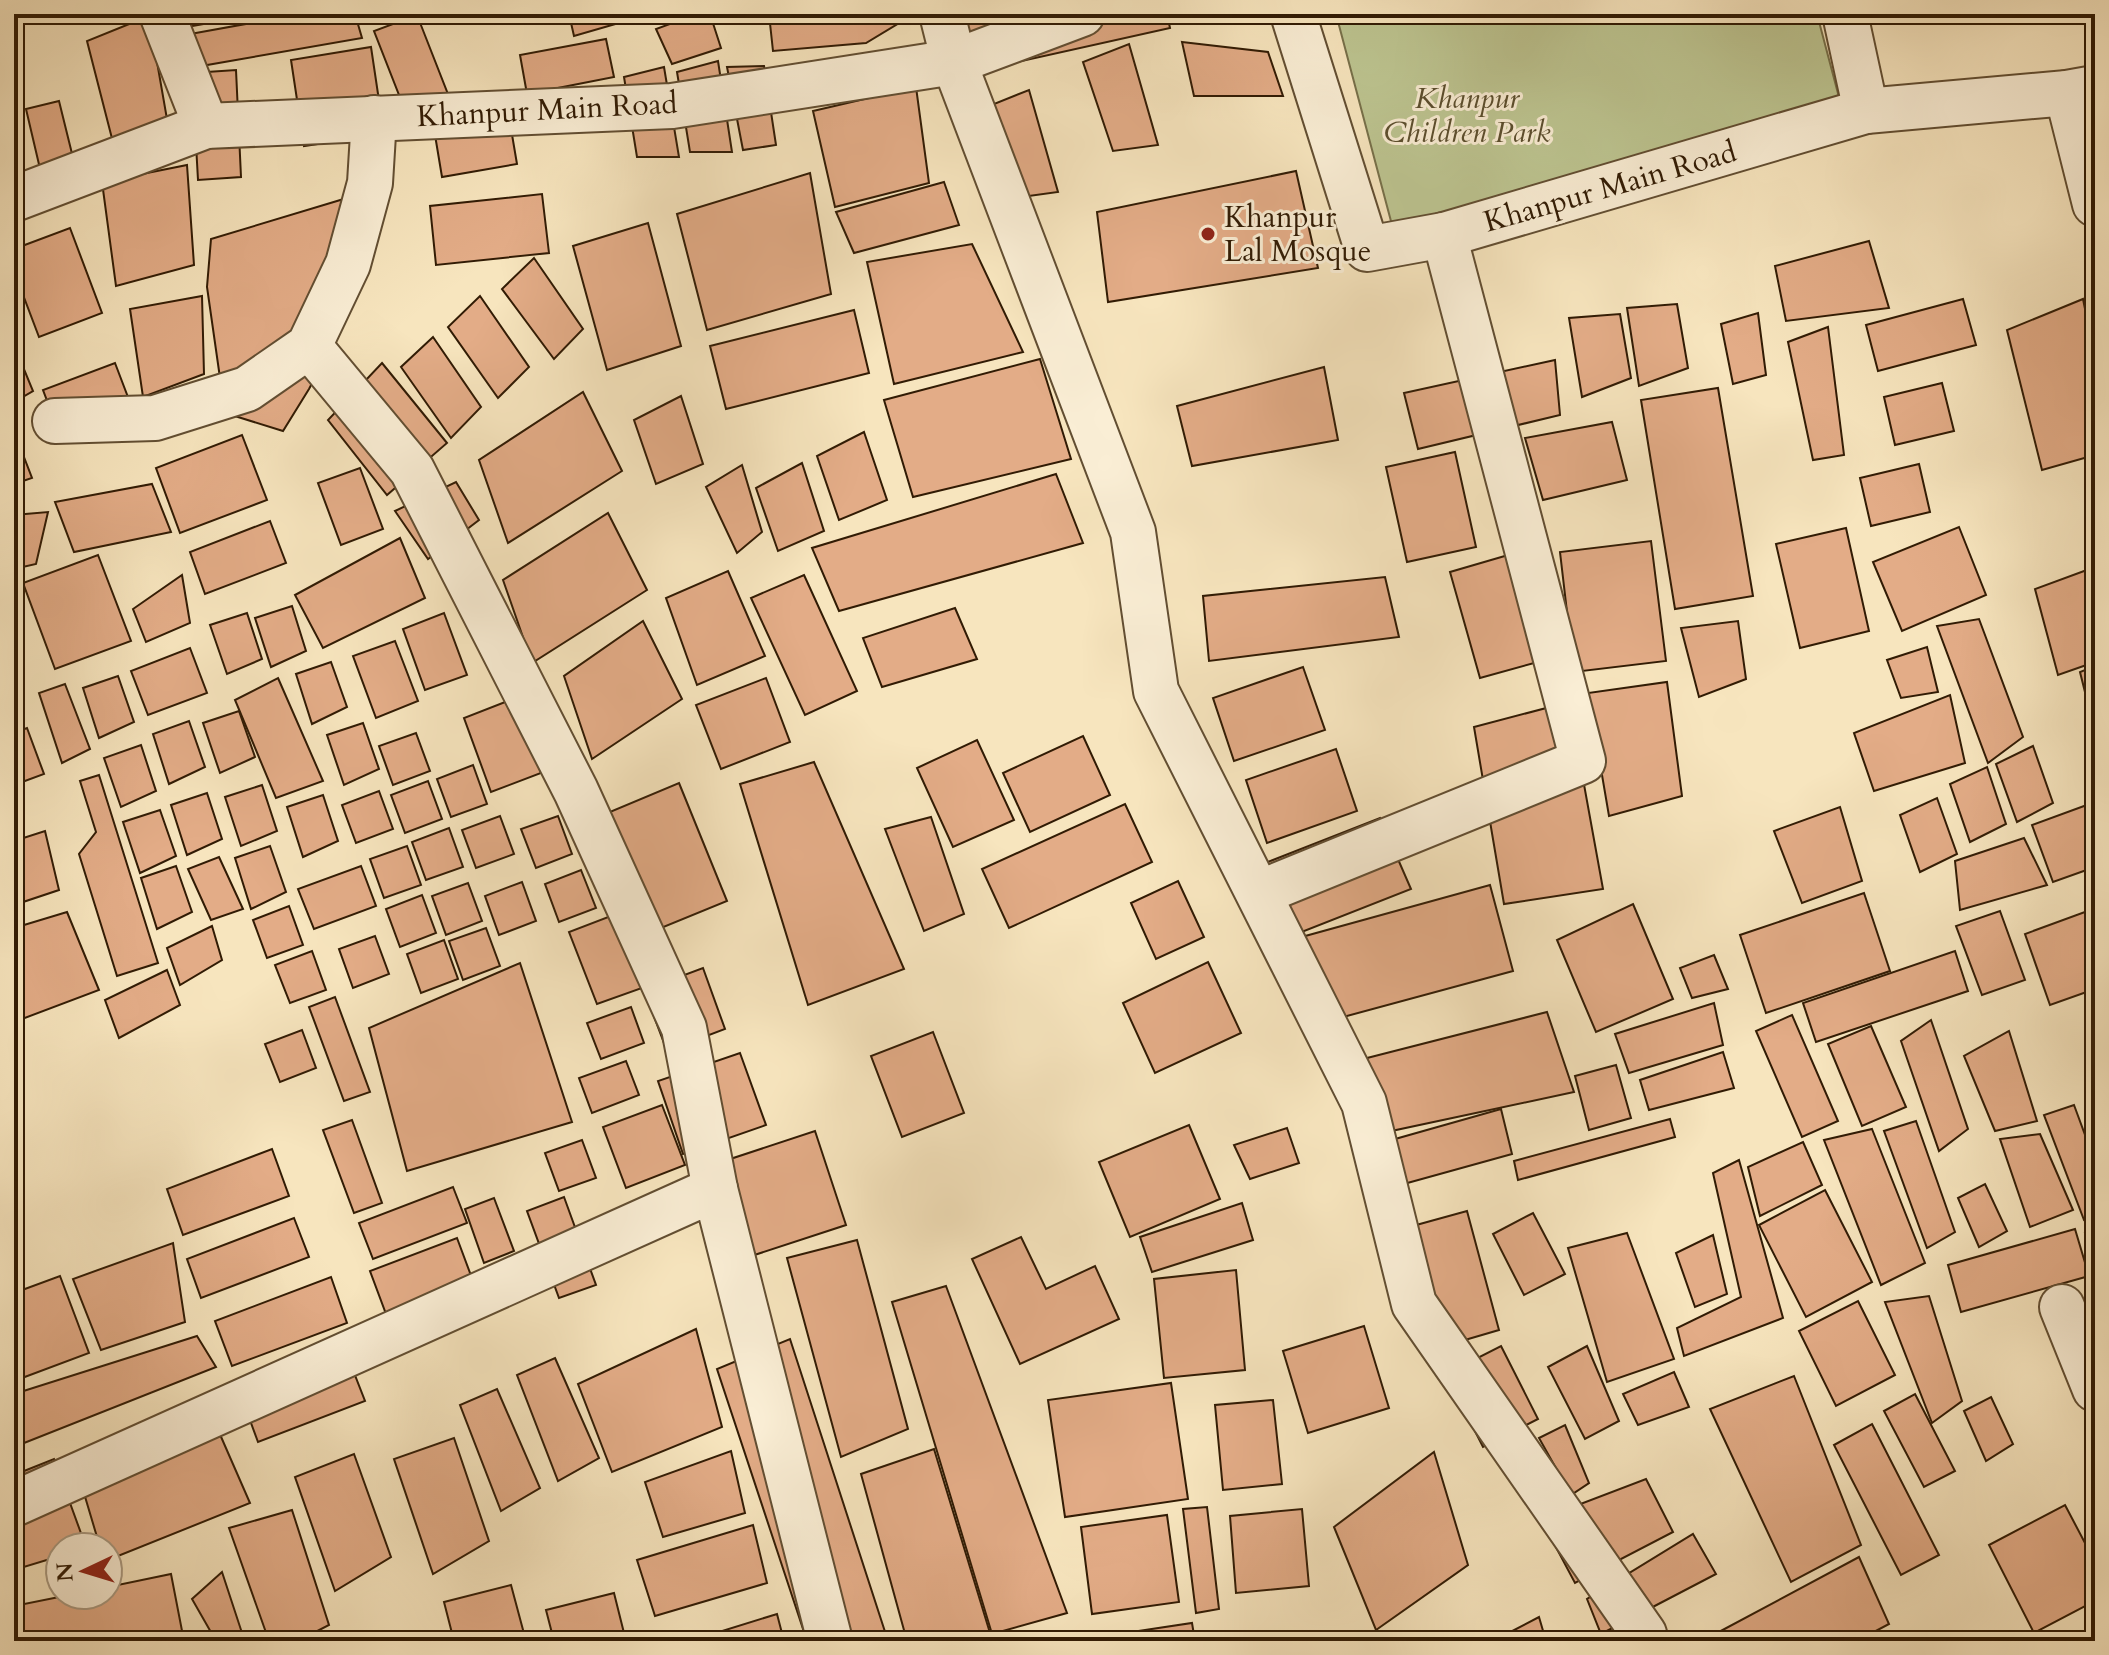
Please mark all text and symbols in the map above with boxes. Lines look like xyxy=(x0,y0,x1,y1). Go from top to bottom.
park label: Khanpur Children Park xyxy=(1383,78,1551,153)
street label: Khanpur Main Road xyxy=(416,83,678,137)
street label: Khanpur Main Road xyxy=(1479,131,1741,243)
place label: Khanpur Lal Mosque xyxy=(1224,197,1371,272)
marker: Khanpur Lal Mosque xyxy=(1199,225,1217,243)
north arrow xyxy=(44,1531,124,1611)
text: N xyxy=(49,1562,81,1583)

